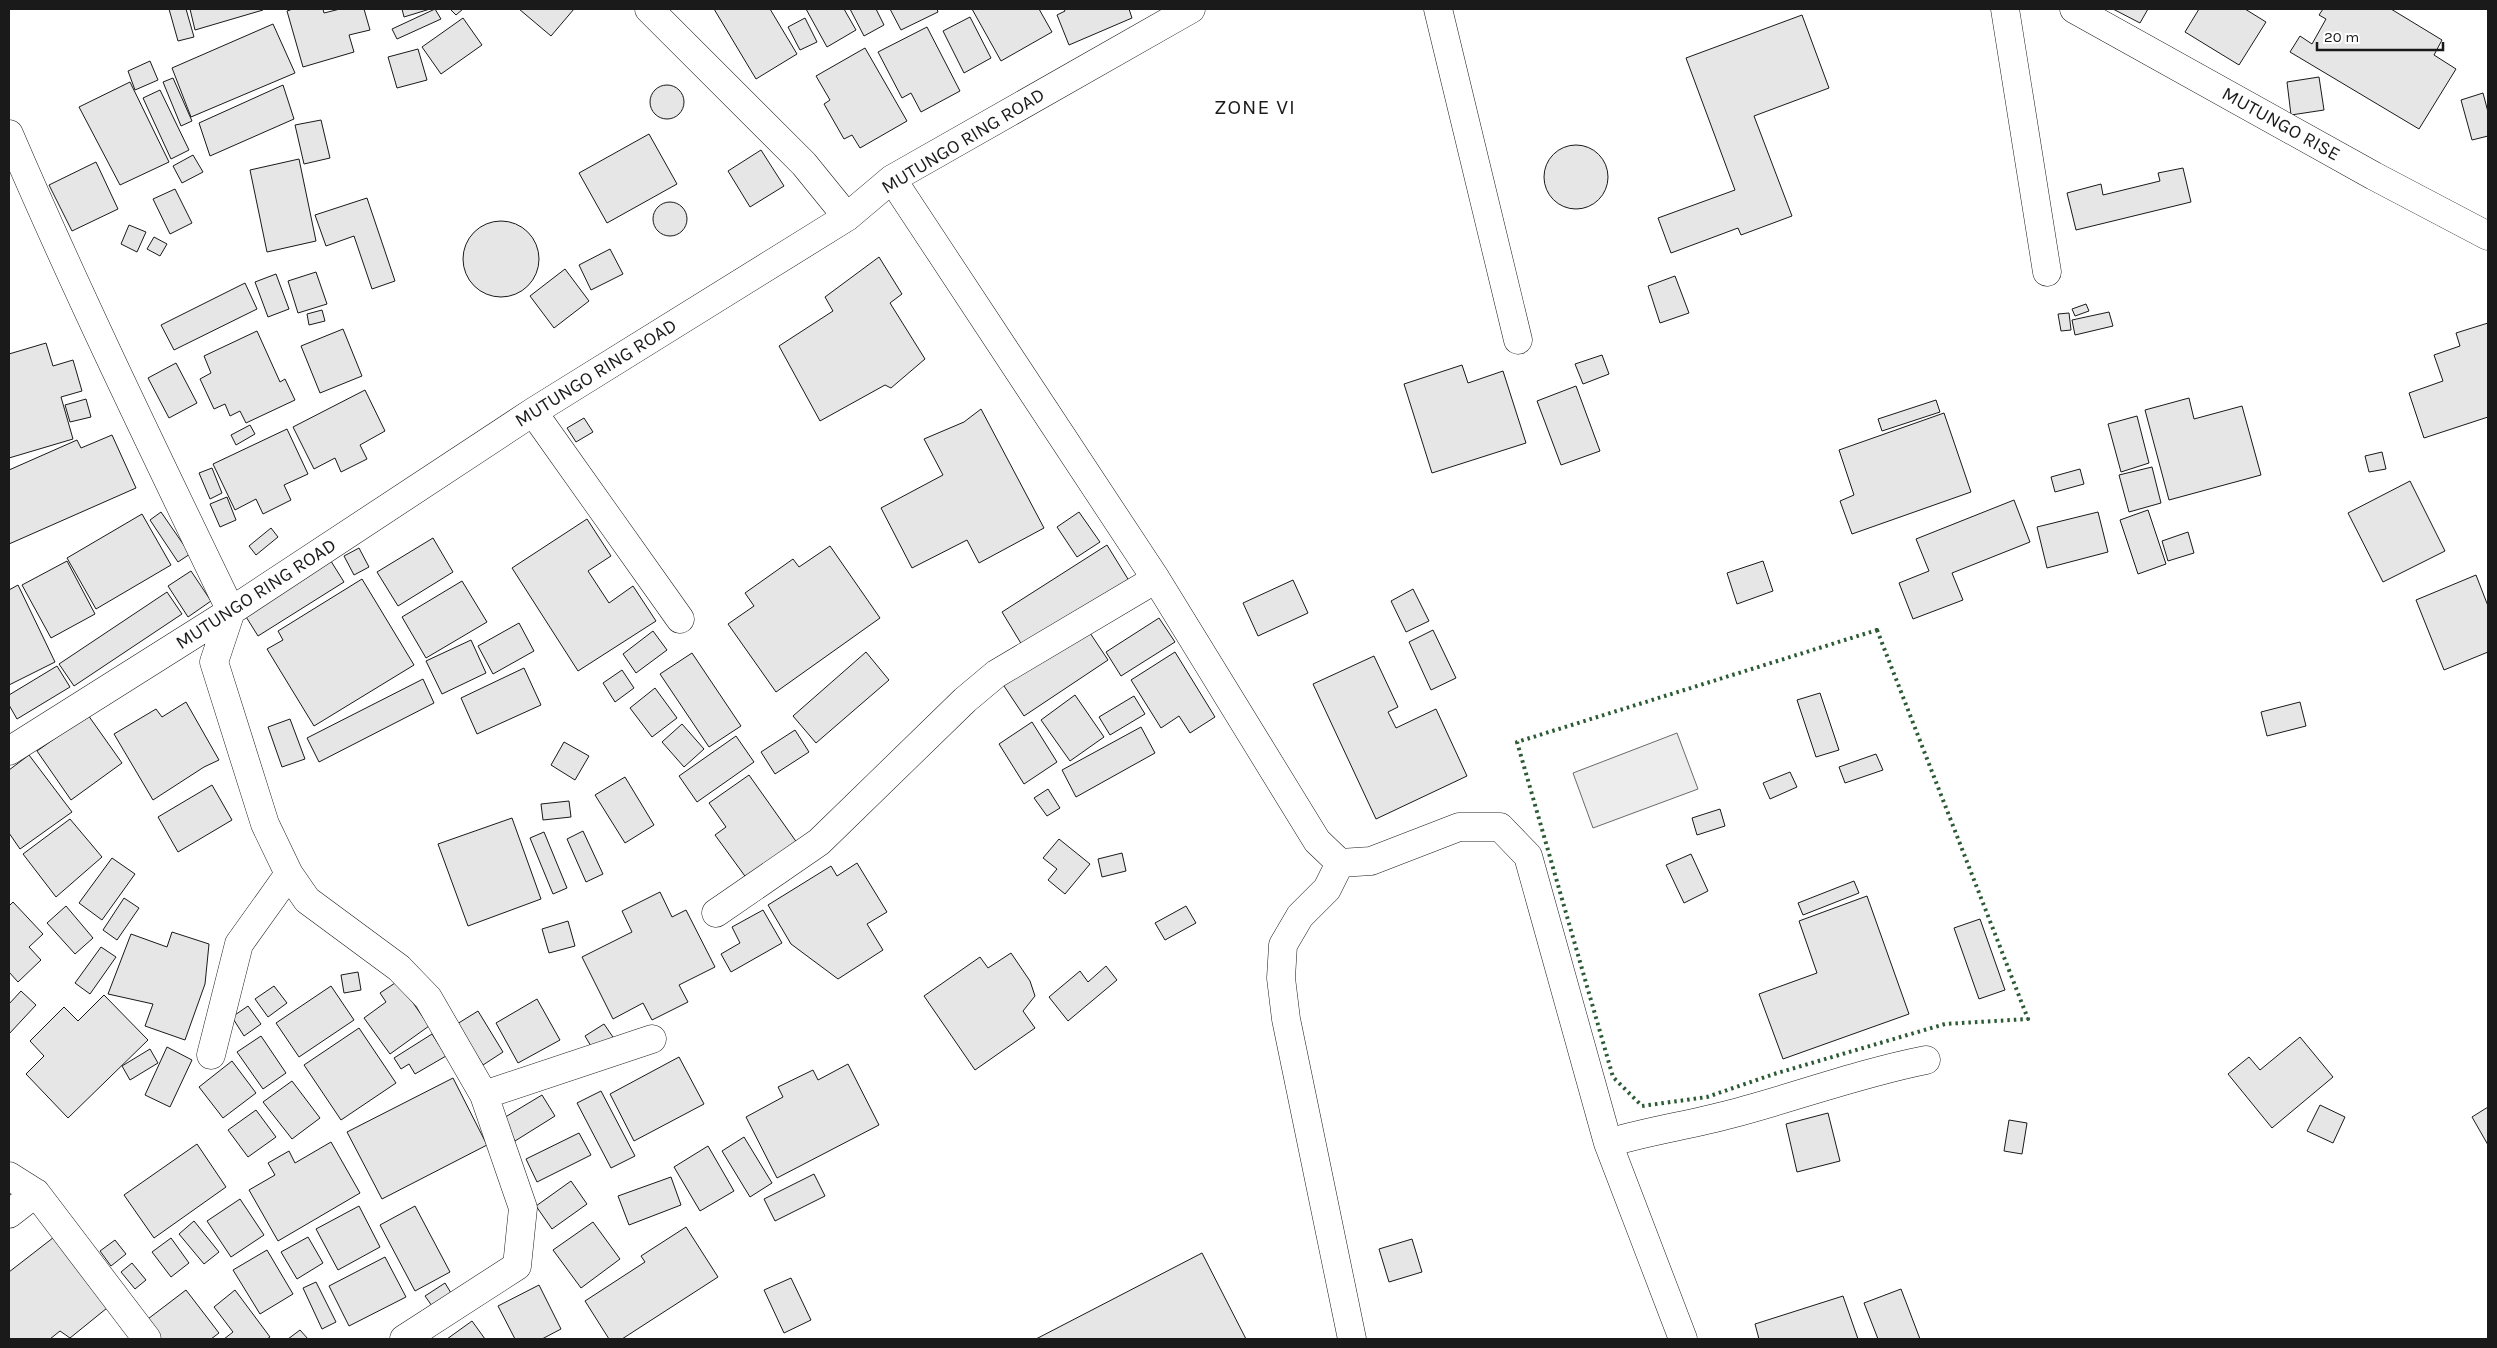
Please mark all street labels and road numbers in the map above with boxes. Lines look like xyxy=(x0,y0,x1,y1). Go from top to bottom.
street label: MUTUNGO RISE xyxy=(2218,82,2344,166)
street label: MUTUNGO RING ROAD xyxy=(877,84,1049,198)
street label: MUTUNGO RING ROAD xyxy=(511,314,681,432)
street label: MUTUNGO RING ROAD xyxy=(172,534,340,654)

